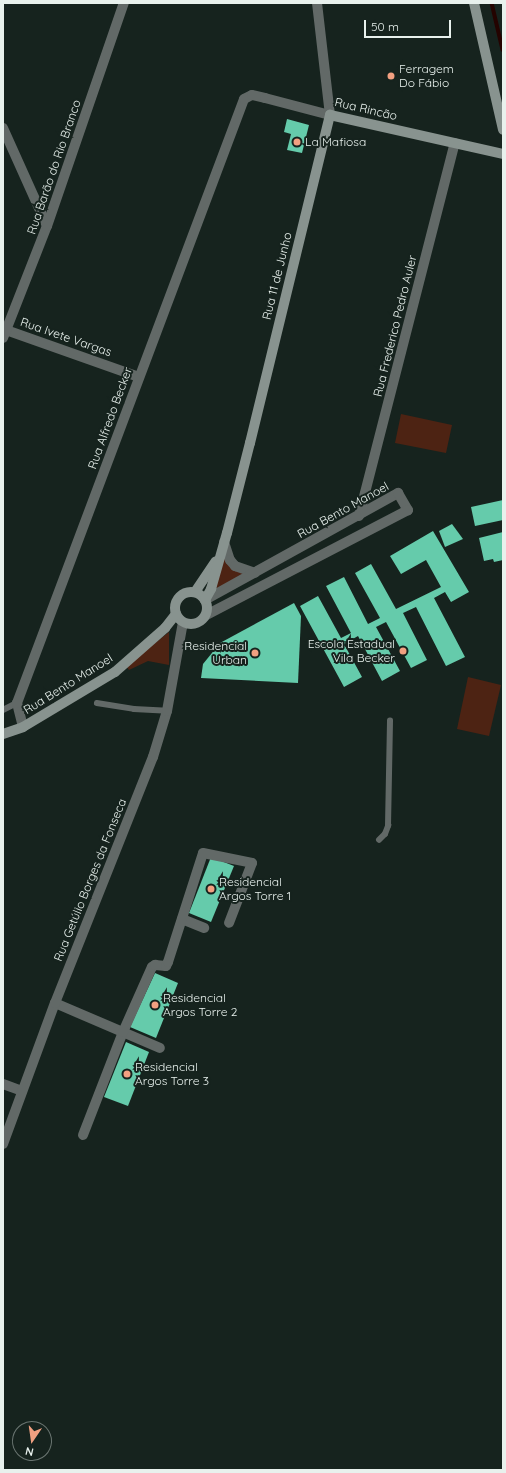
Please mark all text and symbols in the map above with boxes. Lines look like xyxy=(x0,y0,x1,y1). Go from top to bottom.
scale bar xyxy=(366,12,453,38)
text: 50 m xyxy=(371,19,399,34)
place label: Ferragem Do Fábio xyxy=(399,62,454,90)
marker: Ferragem Do Fábio xyxy=(386,71,396,81)
street label: Rua Rincão xyxy=(333,95,399,123)
street label: Rua Barão do Rio Branco xyxy=(24,98,84,236)
place label: La Mafiosa xyxy=(305,135,366,149)
marker: La Mafiosa xyxy=(292,137,302,147)
street label: Rua 11 de Junho xyxy=(259,231,295,321)
street label: Rua Frederico Pedro Auler xyxy=(370,254,420,398)
street label: Rua Ivete Vargas xyxy=(19,315,113,359)
street label: Rua Alfredo Becker xyxy=(85,365,135,471)
street label: Rua Bento Manoel xyxy=(295,479,391,541)
place label: Escola Estadual Vila Becker xyxy=(308,637,395,665)
place label: Residencial Urban xyxy=(184,639,247,667)
marker: Escola Estadual Vila Becker xyxy=(398,646,408,656)
marker: Residencial Urban xyxy=(250,648,260,658)
street label: Rua Bento Manoel xyxy=(21,651,115,717)
street label: Rua Getúlio Borges da Fonseca xyxy=(51,797,129,963)
place label: Residencial Argos Torre 1 xyxy=(219,875,291,903)
marker: Residencial Argos Torre 1 xyxy=(206,884,216,894)
place label: Residencial Argos Torre 2 xyxy=(163,991,237,1019)
marker: Residencial Argos Torre 2 xyxy=(150,1000,160,1010)
place label: Residencial Argos Torre 3 xyxy=(135,1060,209,1088)
marker: Residencial Argos Torre 3 xyxy=(122,1069,132,1079)
north arrow xyxy=(12,1421,52,1461)
text: N xyxy=(24,1444,35,1459)

